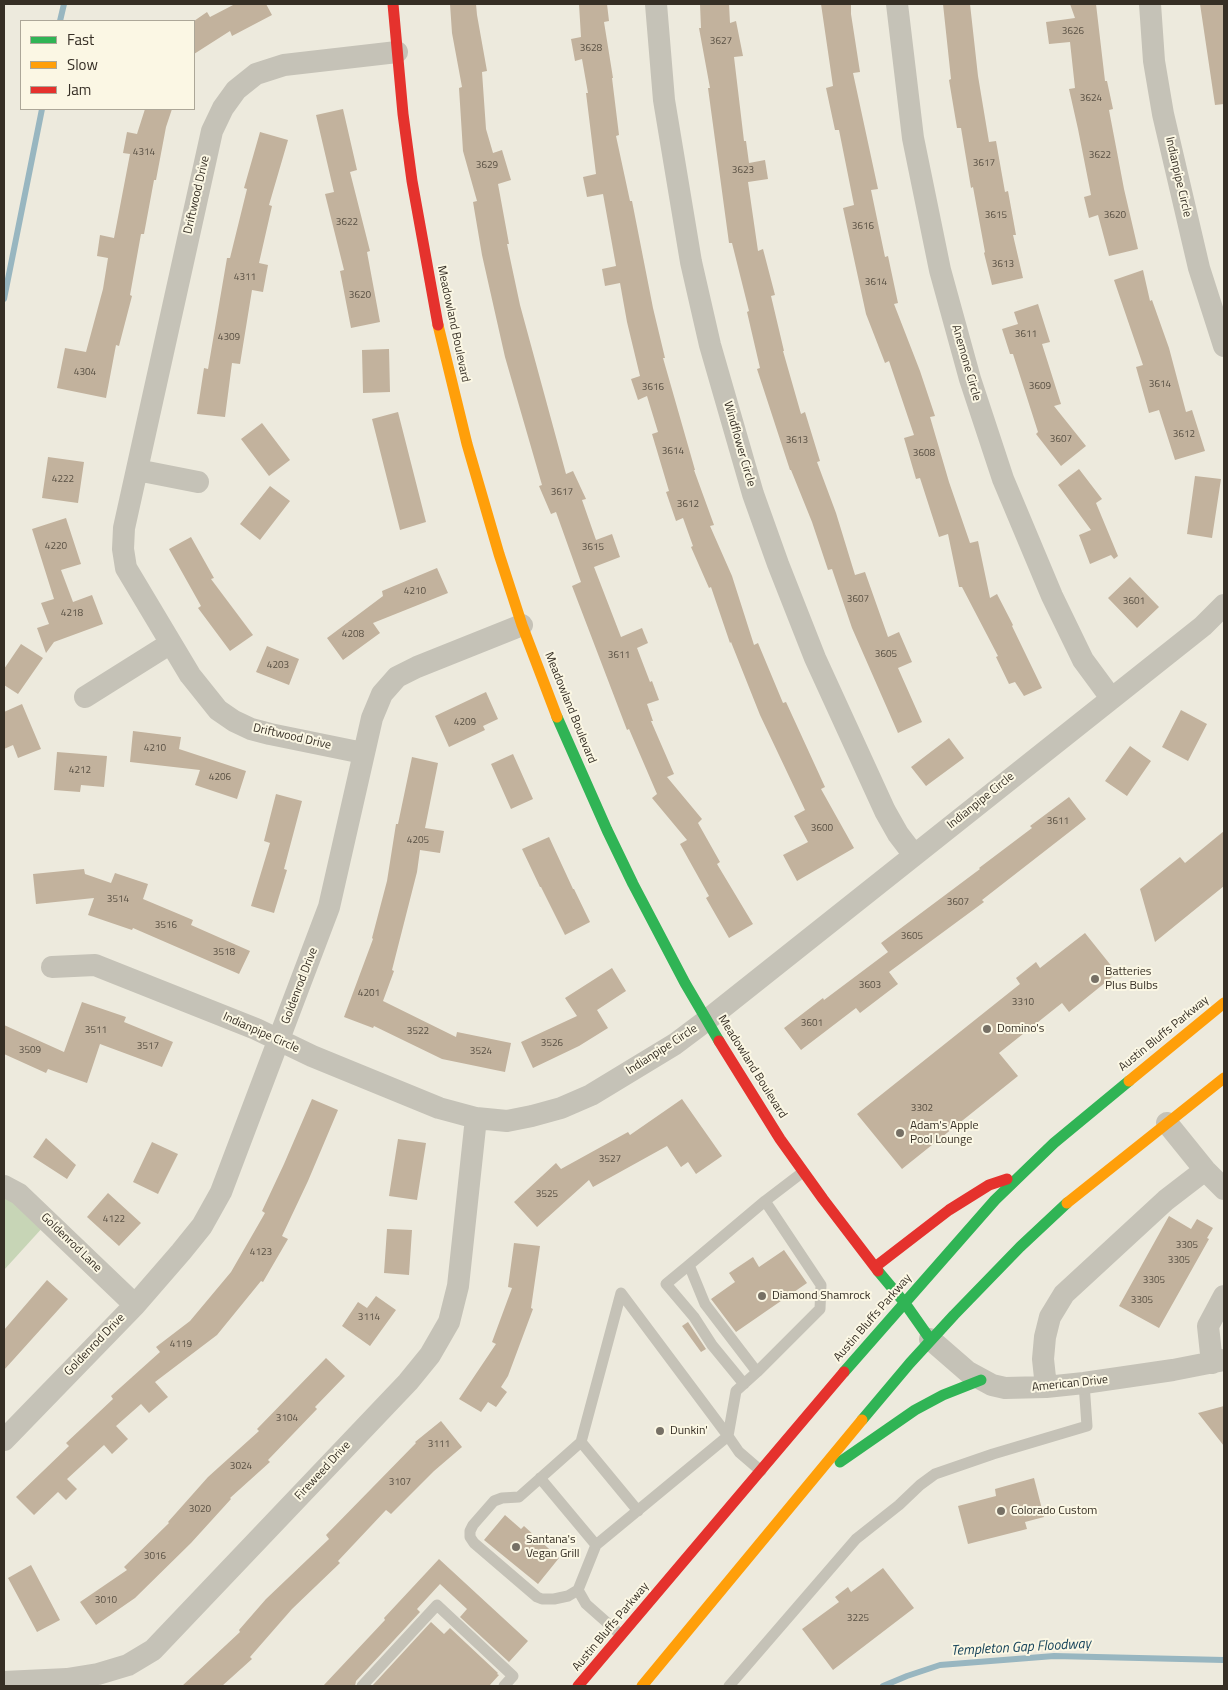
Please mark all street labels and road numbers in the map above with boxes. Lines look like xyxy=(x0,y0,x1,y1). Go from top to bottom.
street label: Indianpipe Circle xyxy=(1162,135,1194,219)
street label: Driftwood Drive xyxy=(181,155,213,235)
street label: Meadowland Boulevard xyxy=(434,264,472,384)
street label: Anemone Circle xyxy=(948,323,984,403)
street label: Windflower Circle xyxy=(720,400,758,488)
street label: Meadowland Boulevard xyxy=(541,650,599,766)
street label: Driftwood Drive xyxy=(252,721,332,753)
street label: Indianpipe Circle xyxy=(945,770,1017,832)
street label: Goldenrod Drive xyxy=(279,946,321,1026)
street label: Austin Bluffs Parkway xyxy=(1116,993,1212,1075)
street label: Indianpipe Circle xyxy=(221,1010,301,1056)
street label: Meadowland Boulevard xyxy=(714,1013,790,1121)
street label: Indianpipe Circle xyxy=(624,1022,700,1078)
street label: Goldenrod Lane xyxy=(38,1210,104,1276)
street label: Austin Bluffs Parkway xyxy=(831,1271,915,1365)
street label: Goldenrod Drive xyxy=(62,1311,128,1379)
street label: American Drive xyxy=(1031,1373,1109,1395)
street label: Fireweed Drive xyxy=(292,1439,354,1503)
street label: Austin Bluffs Parkway xyxy=(570,1580,652,1674)

